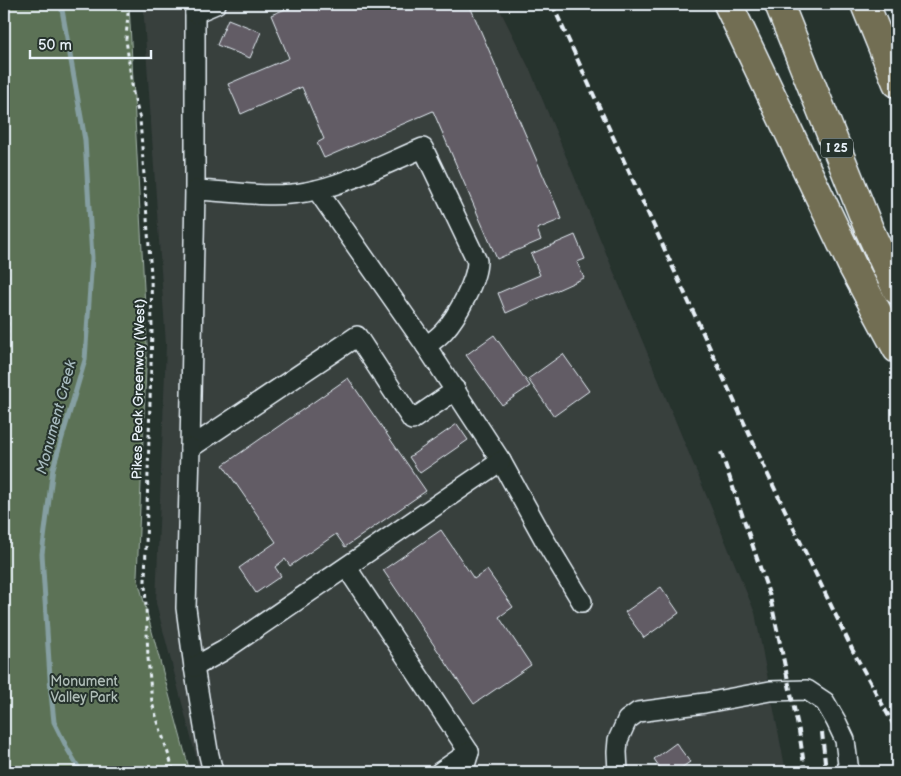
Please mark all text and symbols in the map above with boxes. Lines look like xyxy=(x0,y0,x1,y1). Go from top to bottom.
scale bar xyxy=(30,28,151,60)
text: 50 m xyxy=(38,36,72,55)
road number: I 25 xyxy=(821,138,853,158)
street label: Pikes Peak Greenway (West) xyxy=(128,299,149,479)
water label: Monument Creek xyxy=(32,357,81,476)
park label: Monument Valley Park xyxy=(50,673,119,706)

